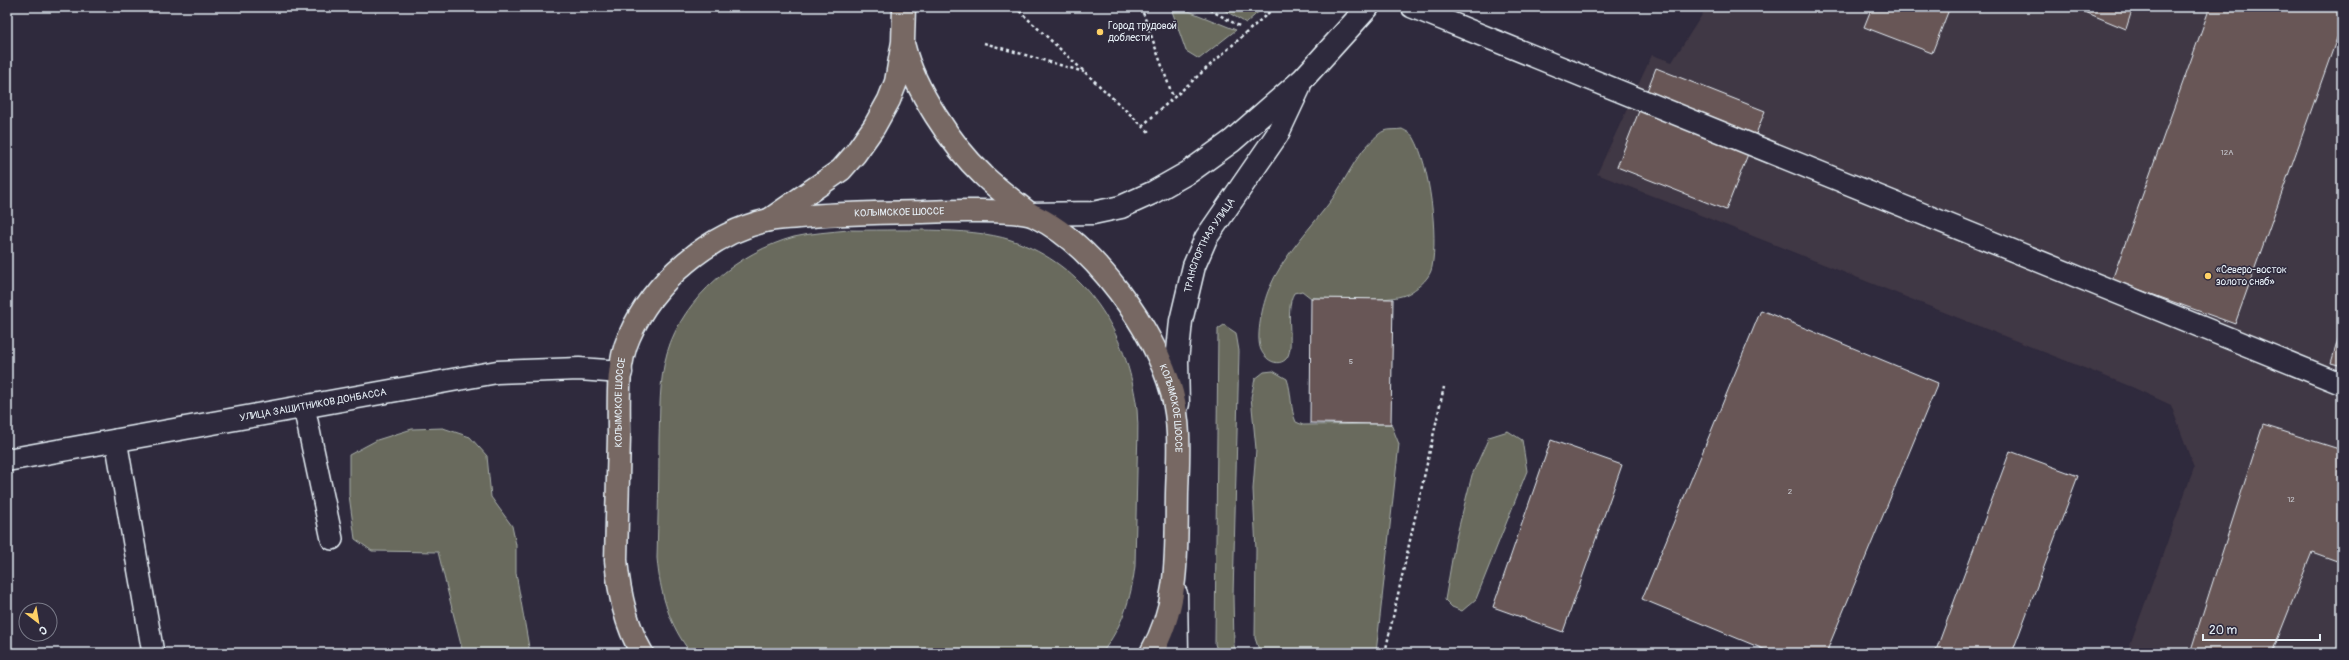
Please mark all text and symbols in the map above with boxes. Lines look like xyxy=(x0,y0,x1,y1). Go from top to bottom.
place label: Город трудовой доблести xyxy=(1108,20,1177,44)
marker: Город трудовой доблести xyxy=(1095,27,1105,37)
house number: 12А xyxy=(2221,148,2233,157)
street label: ТРАНСПОРТНАЯ УЛИЦА xyxy=(1182,195,1238,294)
street label: КОЛЫМСКОЕ ШОССЕ xyxy=(854,205,944,220)
place label: «Северо-восток золото снаб» xyxy=(2216,264,2287,288)
marker: «Северо-восток золото снаб» xyxy=(2203,271,2213,281)
street label: КОЛЫМСКОЕ ШОССЕ xyxy=(613,356,628,448)
house number: 5 xyxy=(1349,357,1353,366)
street label: КОЛЫМСКОЕ ШОССЕ xyxy=(1157,362,1184,453)
street label: УЛИЦА ЗАЩИТНИКОВ ДОНБАССА xyxy=(239,386,388,424)
house number: 2 xyxy=(1788,487,1793,496)
house number: 12 xyxy=(2287,495,2295,504)
north arrow xyxy=(18,602,58,642)
scale bar xyxy=(2203,616,2320,642)
text: С xyxy=(36,623,49,638)
text: 20 m xyxy=(2209,623,2238,638)

